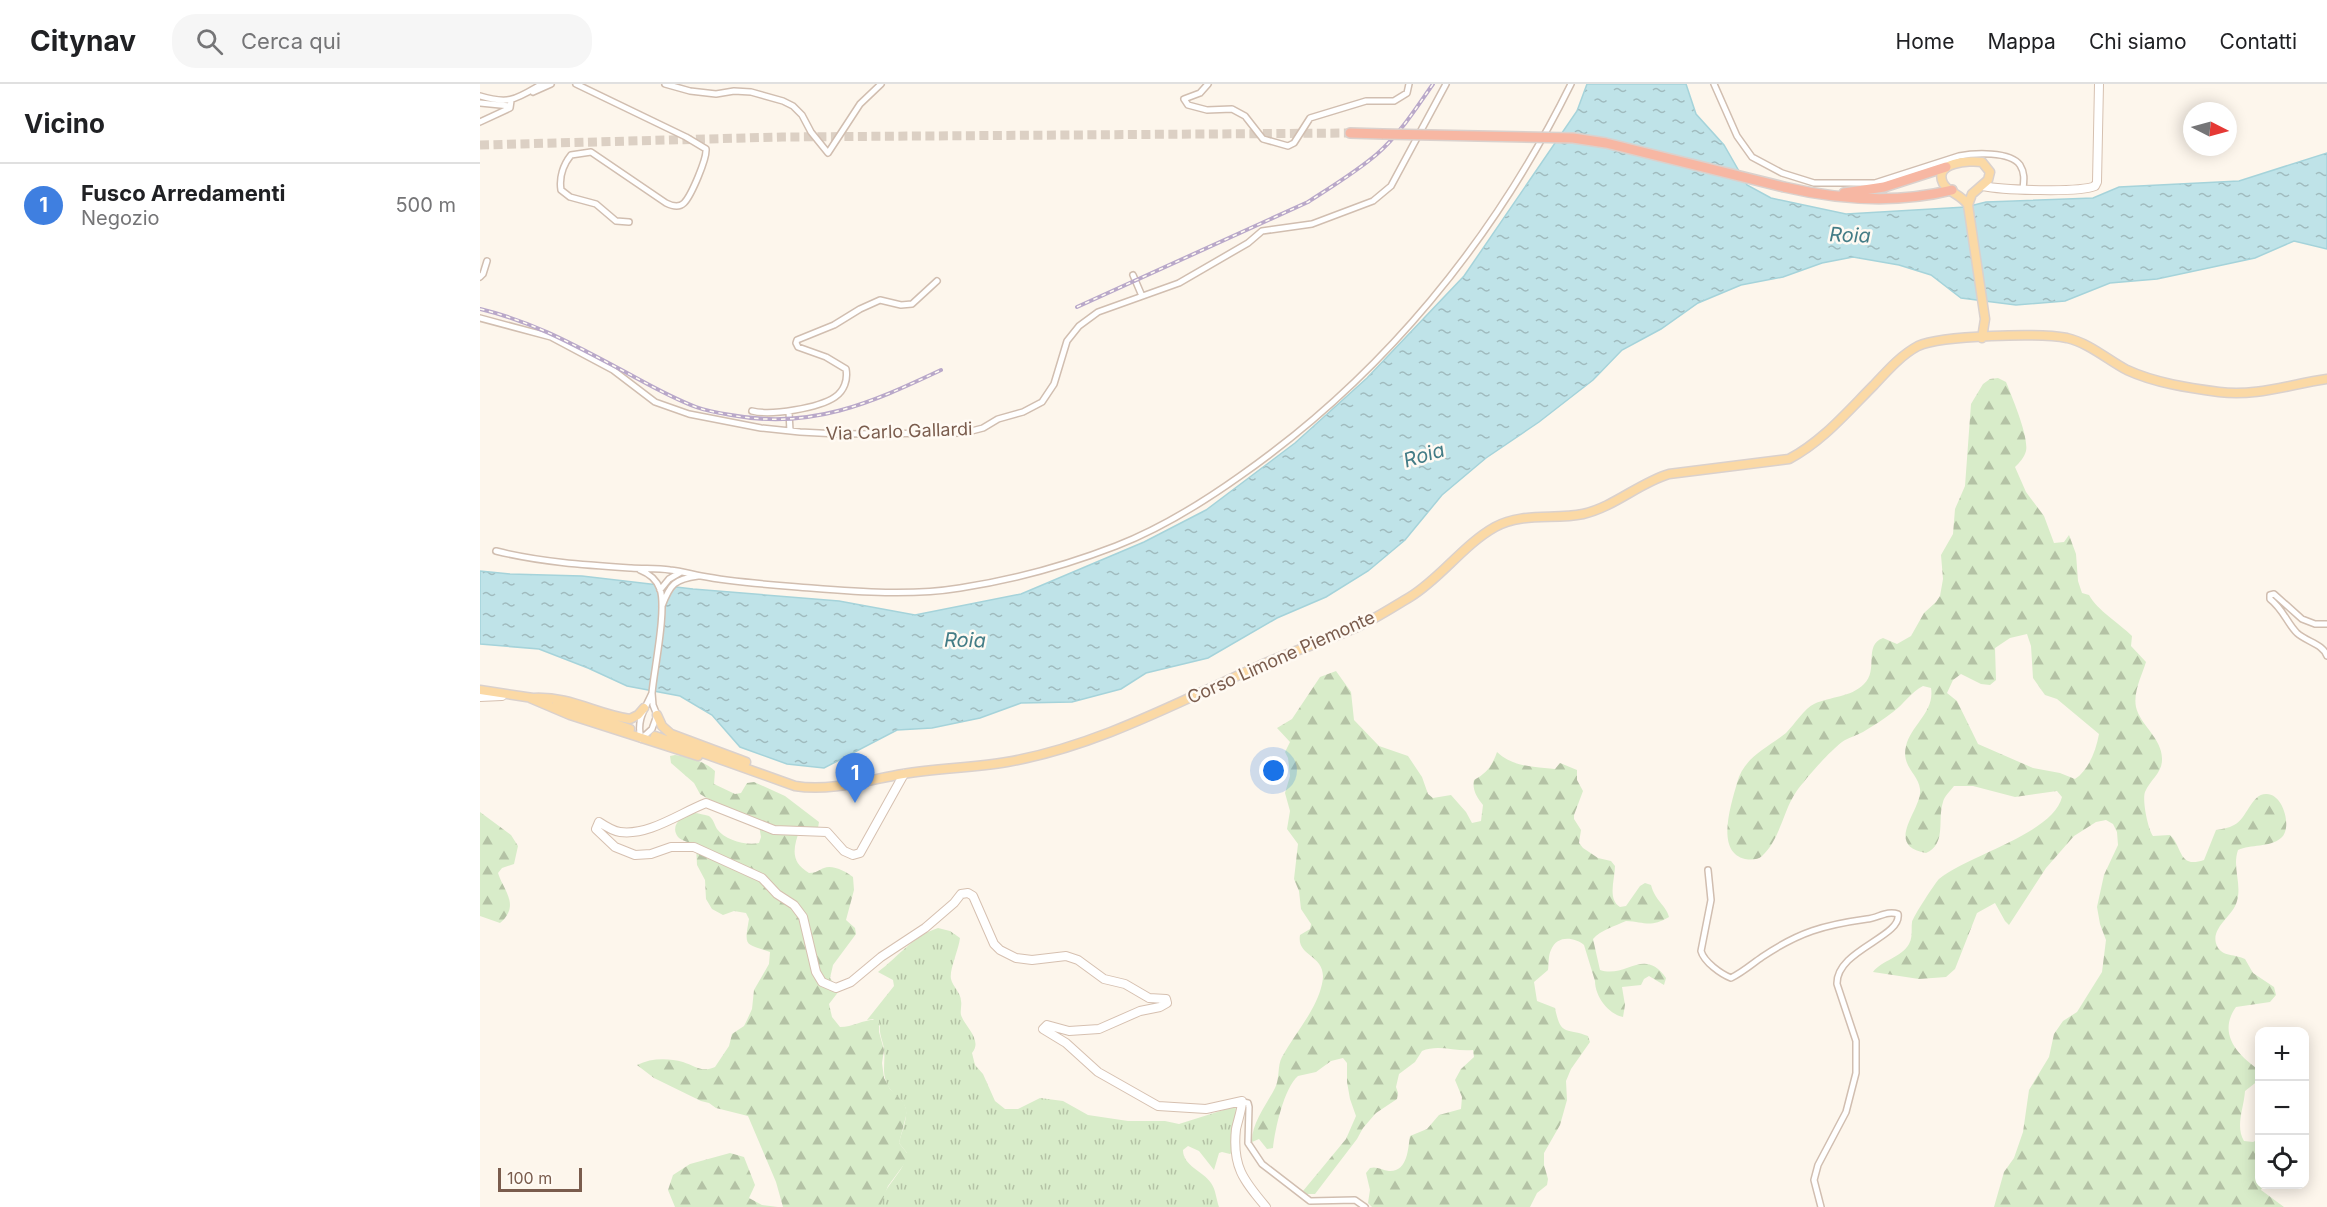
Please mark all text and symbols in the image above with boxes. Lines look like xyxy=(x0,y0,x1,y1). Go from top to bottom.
search box xyxy=(172,14,592,68)
text: Citynav xyxy=(30,24,136,58)
icon: search xyxy=(193,25,226,58)
text: Cerca qui xyxy=(241,28,341,54)
text: Home xyxy=(1896,29,1954,54)
text: Mappa xyxy=(1987,29,2056,54)
text: Chi siamo xyxy=(2089,29,2187,54)
text: Contatti xyxy=(2220,29,2297,54)
north arrow xyxy=(2183,102,2237,156)
text: Vicino xyxy=(24,108,105,139)
text: Fusco Arredamenti xyxy=(81,180,285,206)
text: 1 xyxy=(39,193,48,217)
text: 500 m xyxy=(395,193,456,217)
text: Negozio xyxy=(81,206,160,230)
water label: Roia xyxy=(1829,222,1871,248)
street label: Via Carlo Gallardi xyxy=(825,418,973,444)
water label: Roia xyxy=(1401,437,1447,473)
street label: Corso Limone Piemonte xyxy=(1184,606,1378,708)
water label: Roia xyxy=(944,628,986,652)
pin: 1 xyxy=(836,754,874,803)
your location xyxy=(1259,756,1288,785)
map controls xyxy=(2255,1027,2309,1189)
button: + xyxy=(2255,1027,2309,1081)
button: − xyxy=(2255,1081,2309,1135)
button: locate xyxy=(2255,1135,2309,1189)
scale bar xyxy=(498,1165,582,1192)
text: 100 m xyxy=(507,1168,552,1188)

